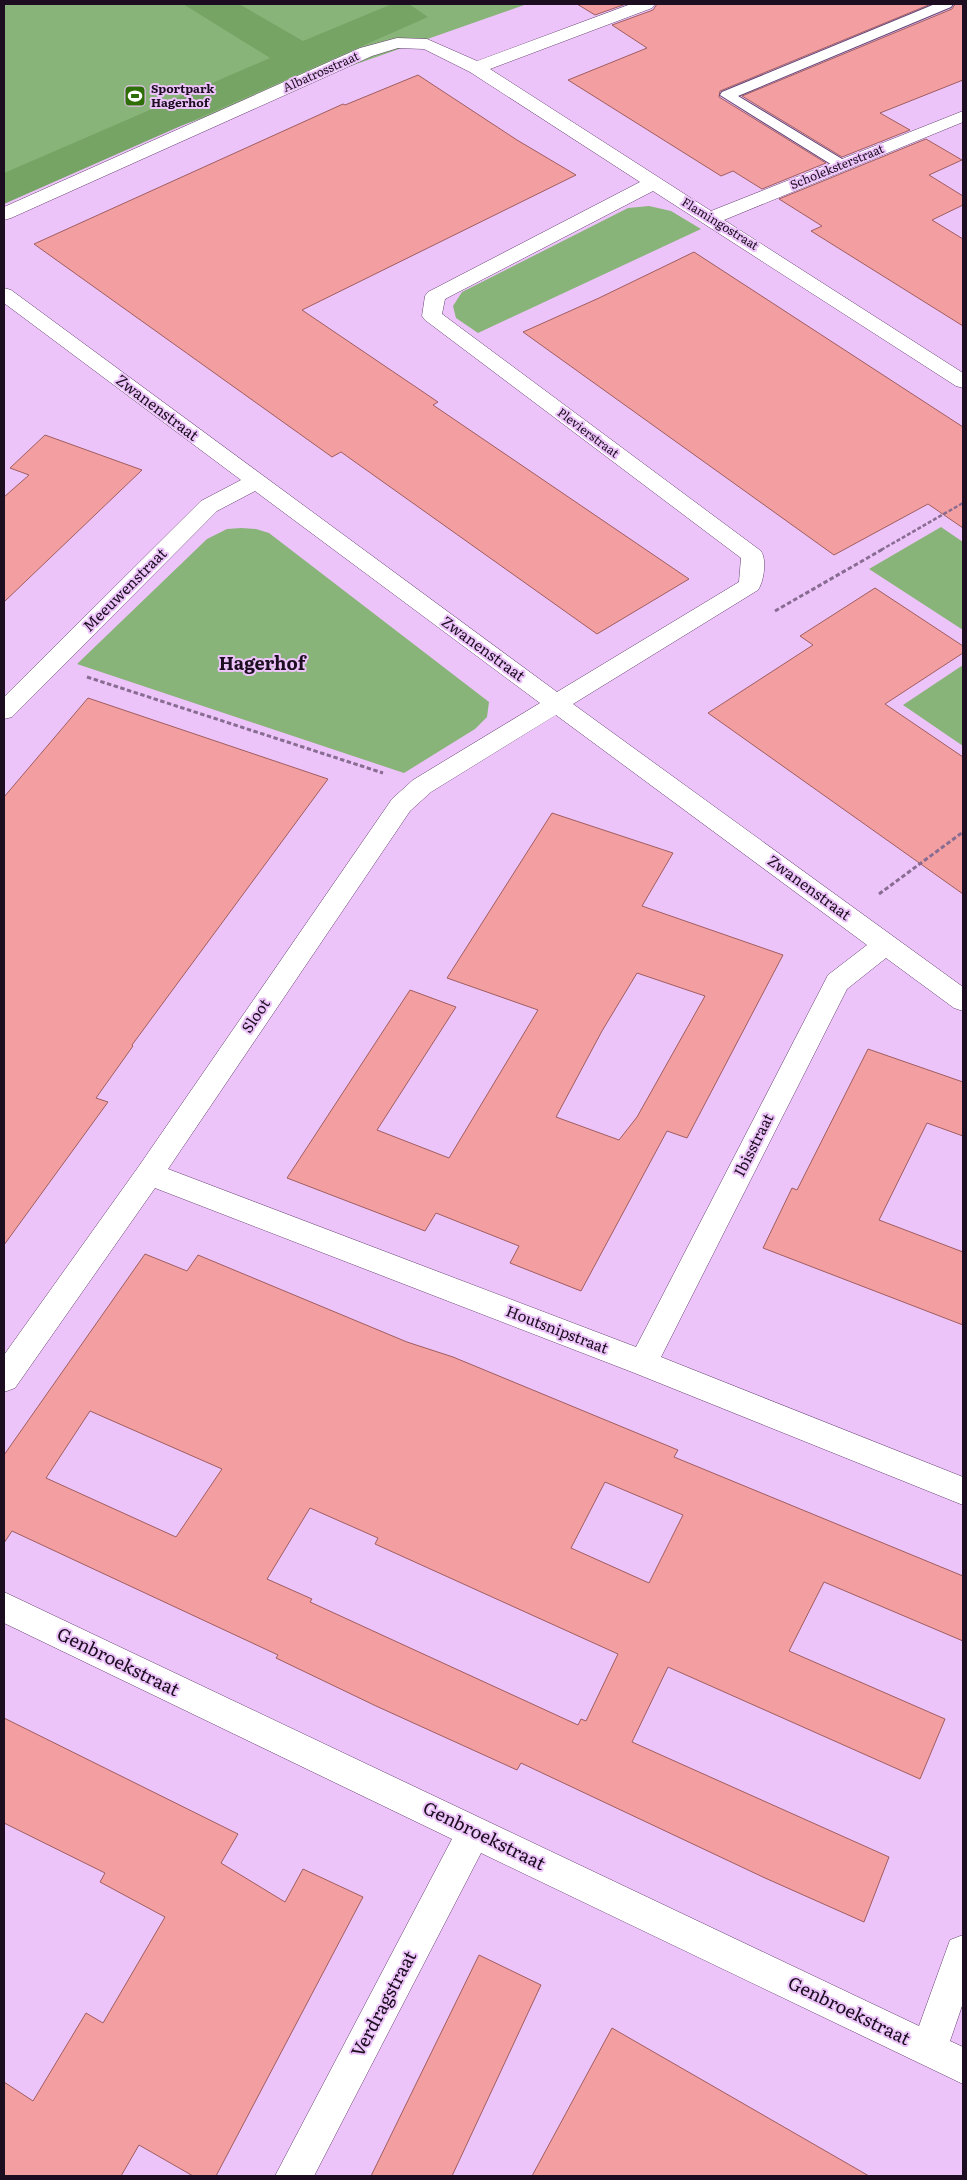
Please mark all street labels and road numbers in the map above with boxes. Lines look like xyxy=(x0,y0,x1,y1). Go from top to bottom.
street label: Albatrosstraat xyxy=(280,46,362,96)
street label: Scholeksterstraat xyxy=(787,139,886,193)
street label: Flamingostraat xyxy=(679,192,762,254)
street label: Zwanenstraat xyxy=(112,368,204,446)
street label: Plevierstraat xyxy=(554,403,623,461)
street label: Meeuwenstraat xyxy=(77,542,171,636)
street label: Zwanenstraat xyxy=(437,610,530,686)
street label: Zwanenstraat xyxy=(763,849,856,925)
street label: Sloot xyxy=(235,993,275,1037)
street label: Ibisstraat xyxy=(727,1109,778,1180)
street label: Houtsnipstraat xyxy=(503,1299,612,1359)
street label: Genbroekstraat xyxy=(53,1619,185,1702)
street label: Genbroekstraat xyxy=(419,1793,551,1876)
street label: Verdragstraat xyxy=(343,1945,422,2061)
street label: Genbroekstraat xyxy=(784,1968,916,2051)

